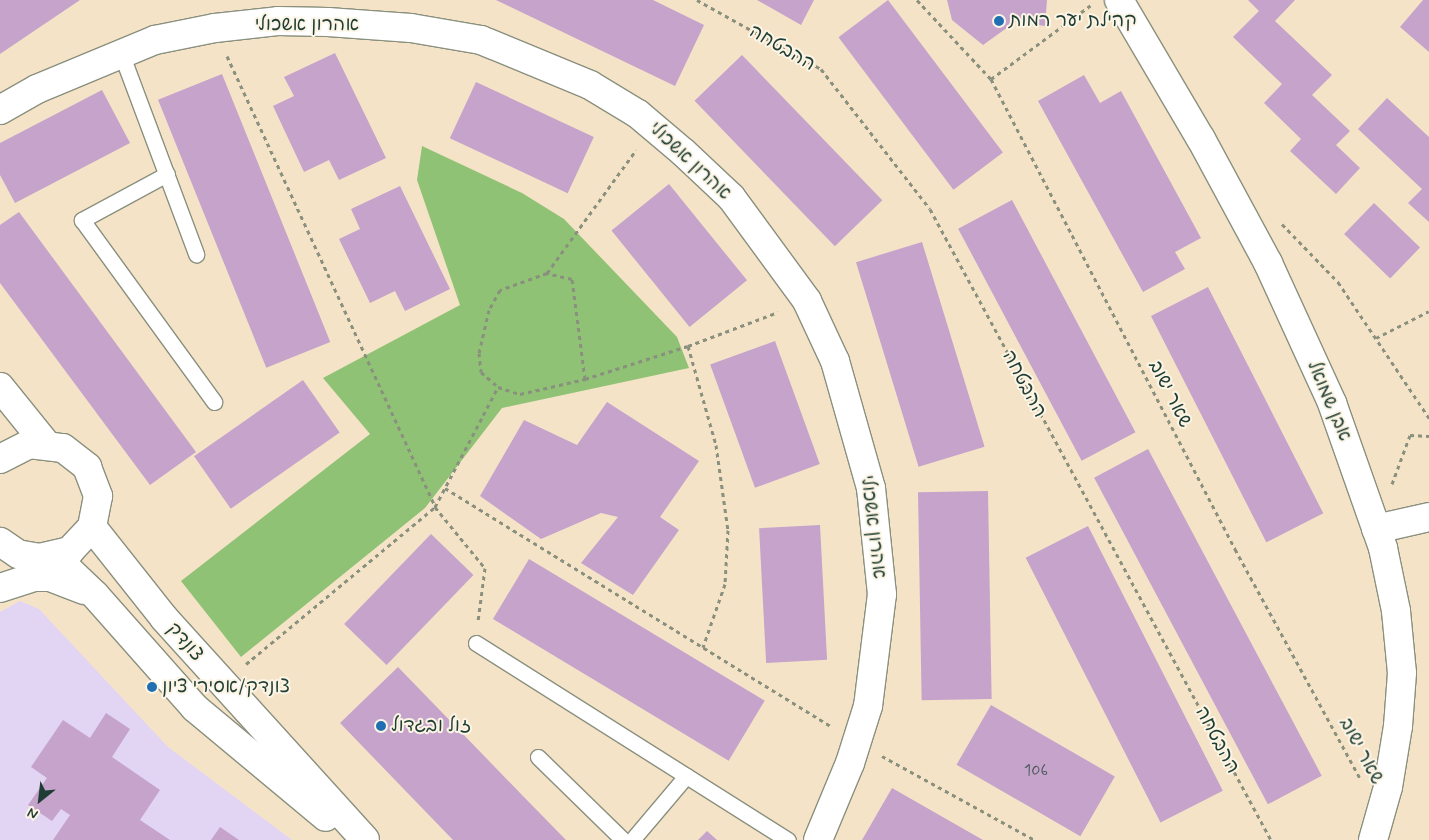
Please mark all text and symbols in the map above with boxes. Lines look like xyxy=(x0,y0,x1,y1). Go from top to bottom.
place label: קהילת יער רמות xyxy=(1009,10,1137,32)
street label: אהרון אשכולי xyxy=(255,14,359,36)
marker: קהילת יער רמות xyxy=(993,15,1005,27)
street label: ההבטחה xyxy=(745,20,819,76)
street label: אהרון אשכולי xyxy=(644,117,736,205)
street label: ההבטחה xyxy=(997,346,1051,422)
street label: שאר ישוב xyxy=(1143,357,1197,431)
street label: אבן שמואל xyxy=(1302,357,1356,445)
street label: אהרון אשכולי xyxy=(855,474,891,580)
street label: צונדק xyxy=(162,618,208,666)
place label: צונדק/אסירי ציון xyxy=(162,676,290,698)
marker: צונדק/אסירי ציון xyxy=(146,681,158,693)
street label: ההבטחה xyxy=(1190,702,1244,778)
street label: שאר ישוב xyxy=(1334,714,1388,788)
place label: זול ובגדול xyxy=(391,715,471,737)
marker: זול ובגדול xyxy=(375,720,387,732)
house number: 106 xyxy=(1024,761,1048,781)
north arrow xyxy=(15,775,65,825)
text: N xyxy=(24,803,41,823)

